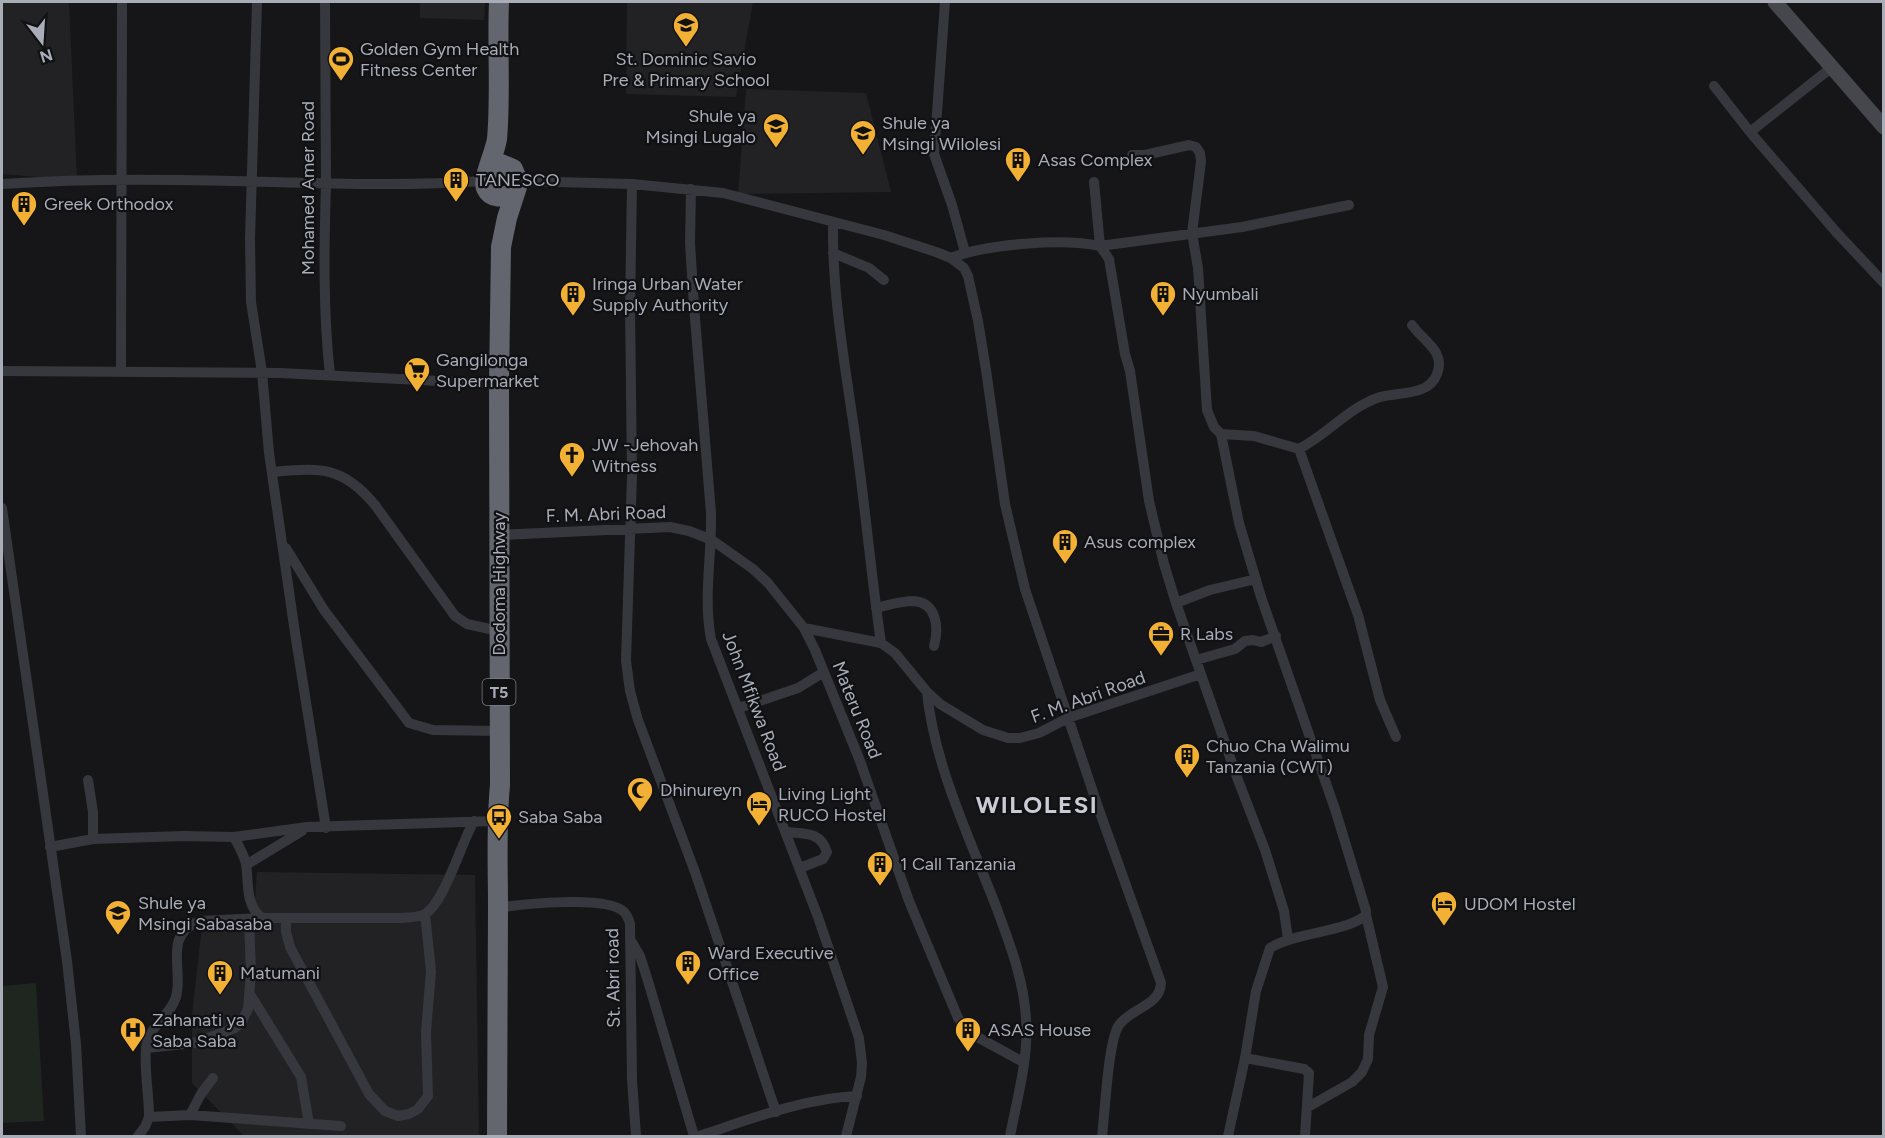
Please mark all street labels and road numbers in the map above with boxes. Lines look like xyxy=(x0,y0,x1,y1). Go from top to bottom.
street label: Mohamed Amer Road xyxy=(297,101,319,275)
street label: F. M. Abri Road xyxy=(546,501,666,527)
street label: Dodoma Highway xyxy=(488,512,510,656)
street label: John Mfikwa Road xyxy=(717,628,791,774)
street label: Materu Road xyxy=(828,658,886,762)
street label: F. M. Abri Road xyxy=(1028,666,1148,728)
road number: T5 xyxy=(482,679,516,705)
street label: St. Abri road xyxy=(601,928,625,1028)

